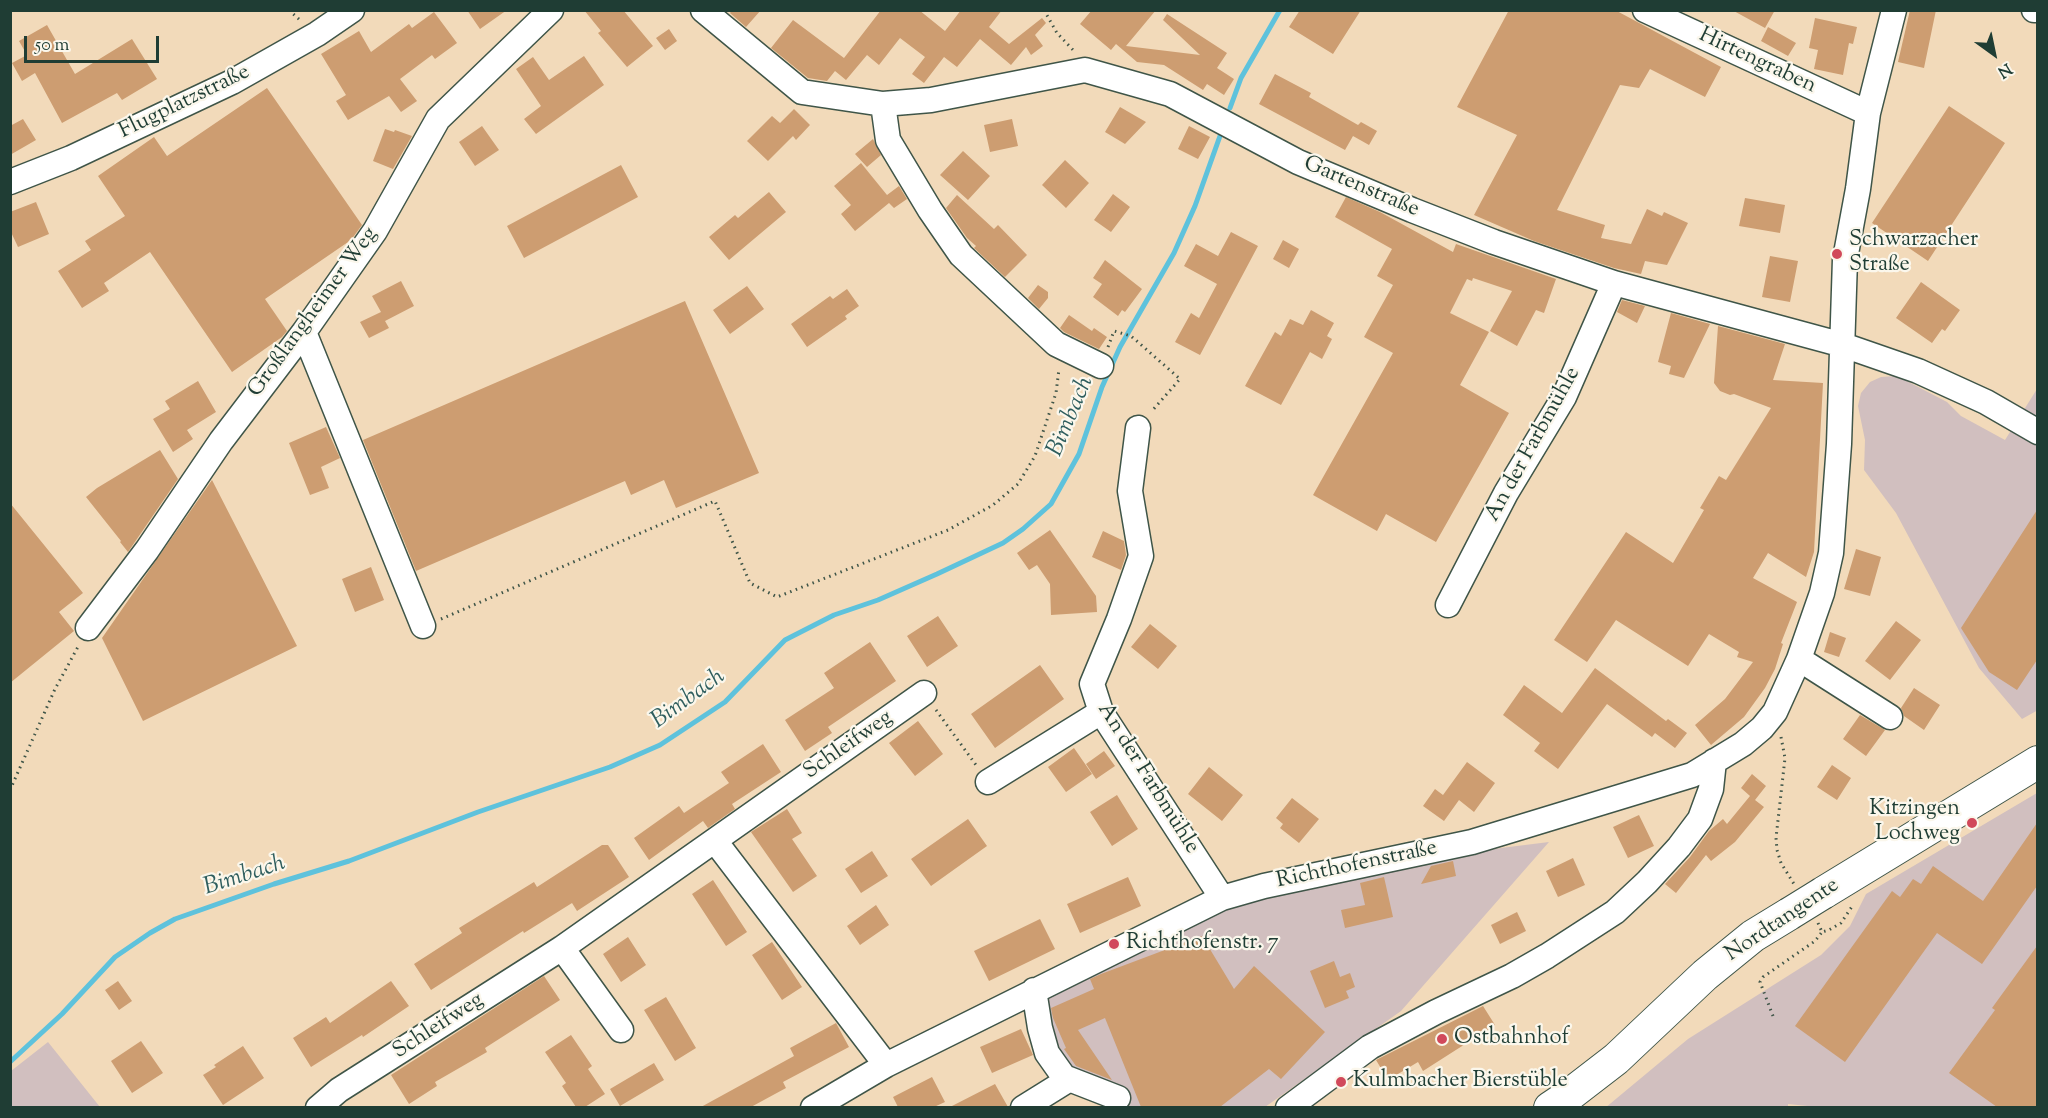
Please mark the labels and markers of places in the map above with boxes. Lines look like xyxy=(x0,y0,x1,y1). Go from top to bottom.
place label: Schwarzacher Straße xyxy=(1849,228,1978,280)
marker: Schwarzacher Straße xyxy=(1830,247,1844,261)
place label: Kitzingen Lochweg xyxy=(1869,797,1960,848)
marker: Kitzingen Lochweg xyxy=(1965,816,1979,830)
place label: Richthofenstr. 7 xyxy=(1126,931,1279,957)
marker: Richthofenstr. 7 xyxy=(1107,937,1121,951)
place label: Ostbahnhof xyxy=(1454,1026,1569,1052)
marker: Ostbahnhof xyxy=(1435,1032,1449,1046)
place label: Kulmbacher Bierstüble xyxy=(1353,1069,1568,1095)
marker: Kulmbacher Bierstüble xyxy=(1334,1075,1348,1089)

